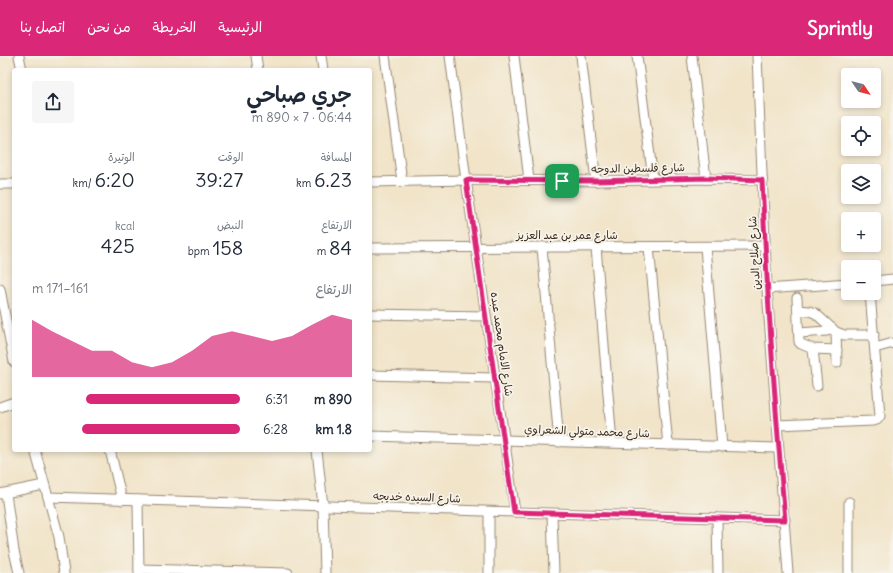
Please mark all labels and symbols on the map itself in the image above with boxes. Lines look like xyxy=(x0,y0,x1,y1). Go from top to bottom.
north arrow xyxy=(841,68,881,108)
street label: شارع فلسطين الدوحه xyxy=(591,160,685,178)
pin xyxy=(545,164,579,198)
street label: شارع صلاح الدين xyxy=(745,215,765,290)
street label: شارع عمر بن عبد العزيز xyxy=(515,228,618,244)
street label: شارع الامام محمد عبده xyxy=(486,291,516,397)
street label: شارع محمد متولي الشعراوي xyxy=(524,422,650,444)
street label: شارع السيده خديجه xyxy=(373,488,461,508)

